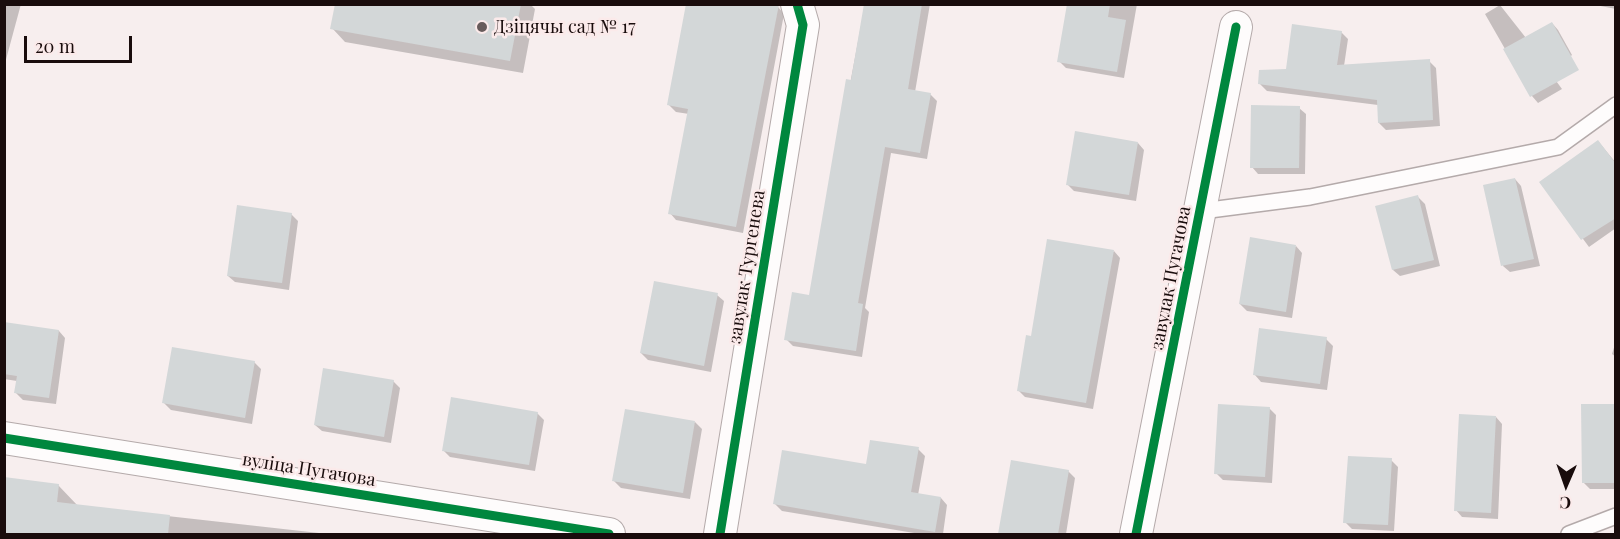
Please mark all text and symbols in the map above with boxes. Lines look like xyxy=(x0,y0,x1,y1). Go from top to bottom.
place label: Дзіцячы сад № 17 xyxy=(494,16,635,38)
marker: Дзіцячы сад № 17 xyxy=(475,20,489,34)
scale bar xyxy=(27,24,135,62)
text: 20 m xyxy=(35,34,75,58)
street label: завулак Тургенева xyxy=(724,189,770,345)
street label: завулак Пугачова xyxy=(1146,204,1196,352)
street label: вуліца Пугачова xyxy=(241,449,377,491)
north arrow xyxy=(1536,455,1596,515)
text: С xyxy=(1559,493,1571,514)

